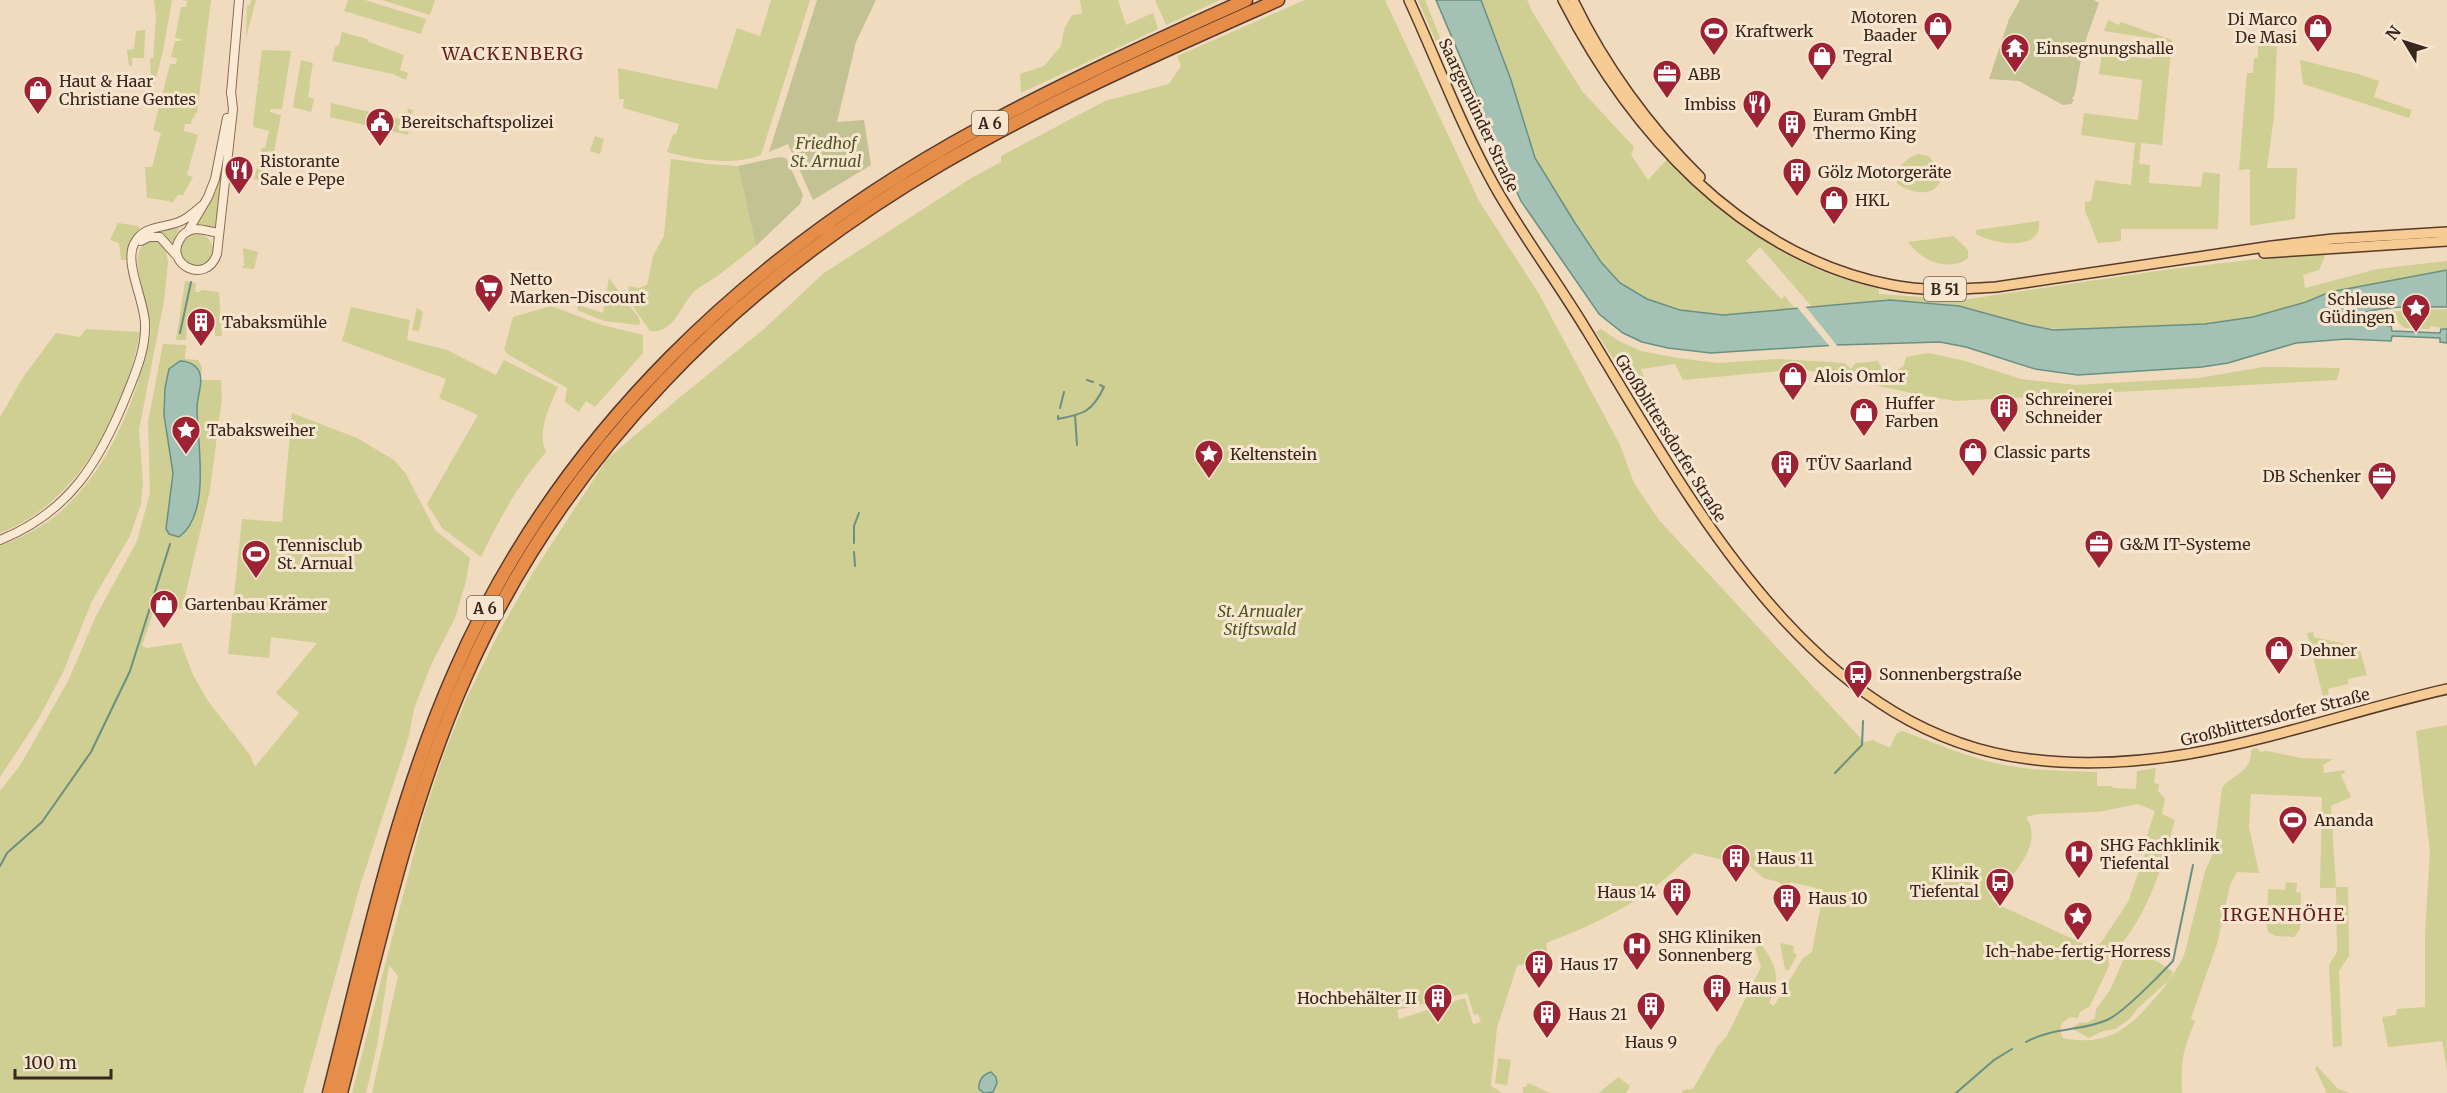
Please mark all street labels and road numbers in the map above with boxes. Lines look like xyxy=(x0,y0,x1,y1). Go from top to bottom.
street label: Saargemünder Straße xyxy=(1435,35,1523,195)
road number: A 6 xyxy=(972,111,1008,135)
road number: B 51 xyxy=(1924,277,1966,301)
street label: Großblittersdorfer Straße xyxy=(1611,350,1731,526)
road number: A 6 xyxy=(467,596,503,620)
street label: Großblittersdorfer Straße xyxy=(2178,684,2372,750)

